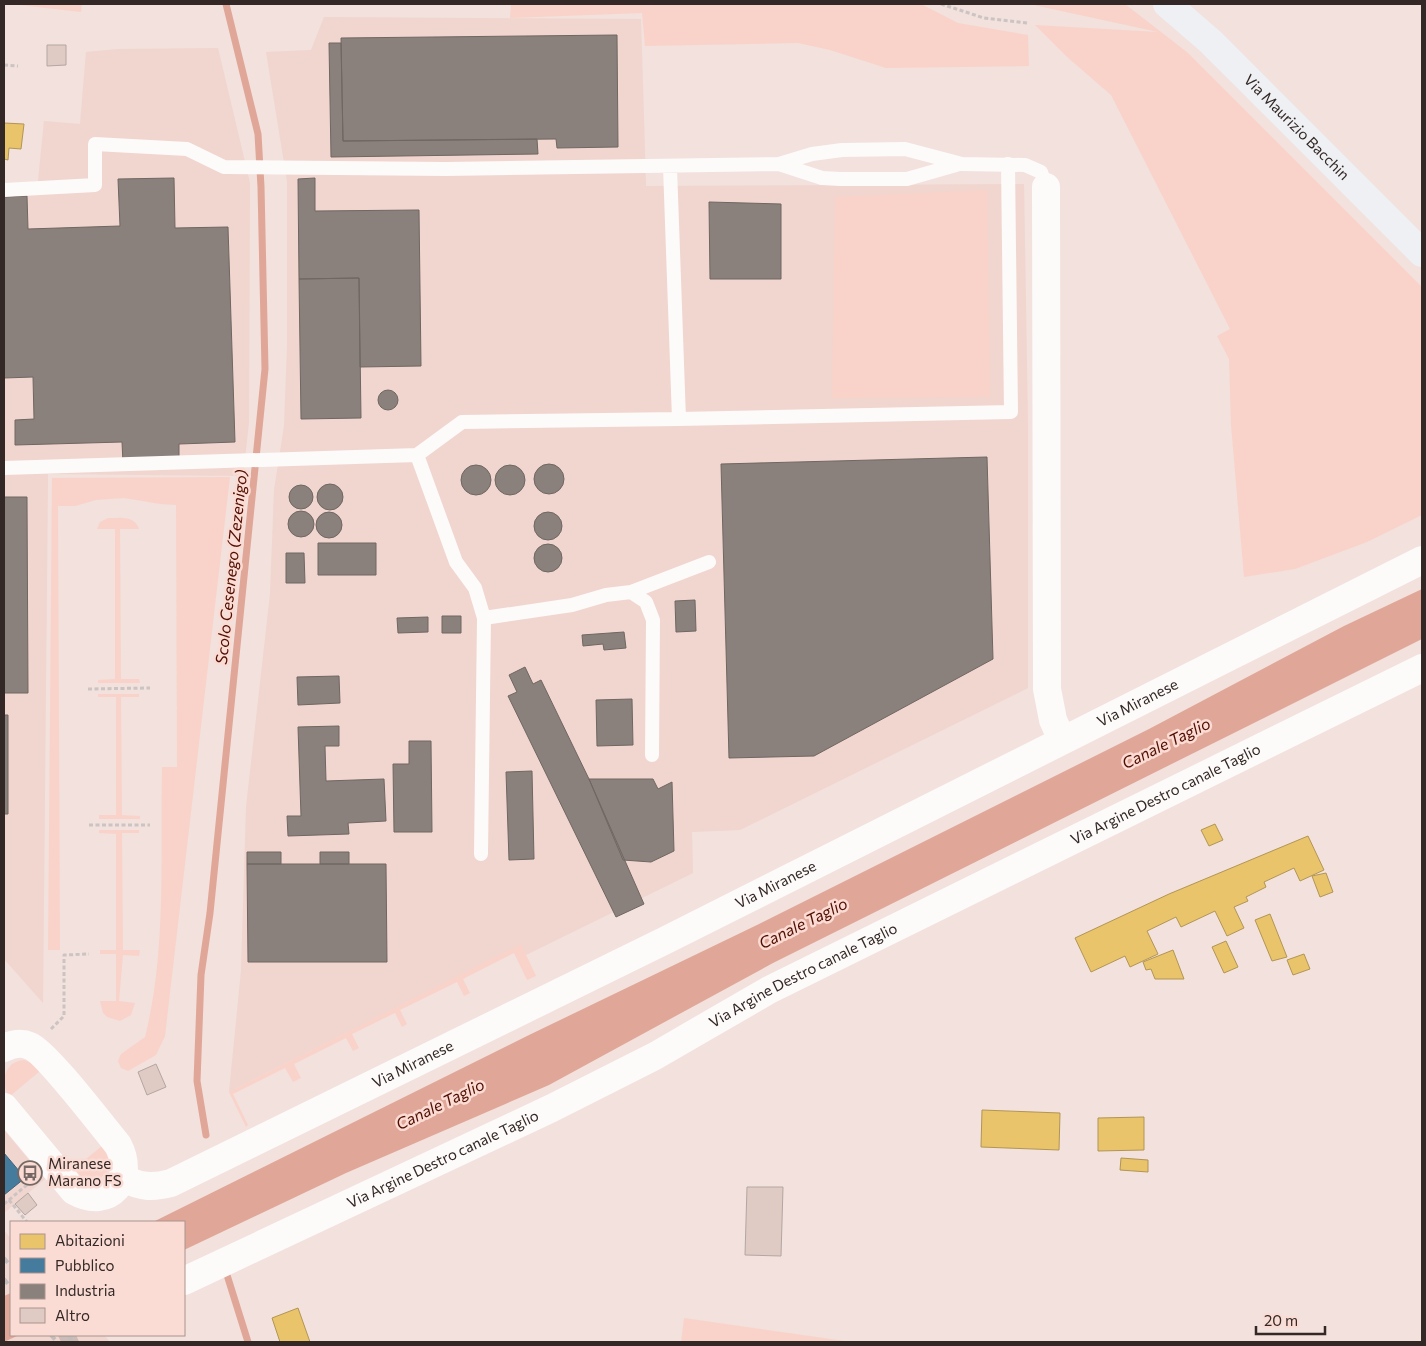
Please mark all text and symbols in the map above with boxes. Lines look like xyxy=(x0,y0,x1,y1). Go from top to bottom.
street label: Via Maurizio Bacchin xyxy=(1241,70,1354,183)
water label: Scolo Cesenego (Zezenigo) xyxy=(211,468,250,665)
street label: Via Miranese xyxy=(1094,674,1181,730)
water label: Canale Taglio xyxy=(1118,713,1213,772)
street label: Via Argine Destro canale Taglio xyxy=(1067,739,1263,848)
street label: Via Miranese xyxy=(732,856,819,912)
water label: Canale Taglio xyxy=(755,893,850,952)
street label: Via Argine Destro canale Taglio xyxy=(706,918,900,1031)
street label: Via Miranese xyxy=(369,1036,456,1091)
water label: Canale Taglio xyxy=(392,1074,487,1133)
street label: Via Argine Destro canale Taglio xyxy=(344,1106,541,1211)
place label: Miranese Marano FS xyxy=(48,1154,122,1189)
bus stop icon: Miranese Marano FS xyxy=(17,1160,43,1186)
legend xyxy=(10,1221,185,1336)
text: Abitazioni xyxy=(55,1231,125,1249)
text: Pubblico xyxy=(55,1256,115,1274)
text: Industria xyxy=(55,1281,115,1299)
scale bar xyxy=(1256,1304,1325,1336)
text: Altro xyxy=(55,1306,90,1324)
text: 20 m xyxy=(1264,1311,1298,1329)

